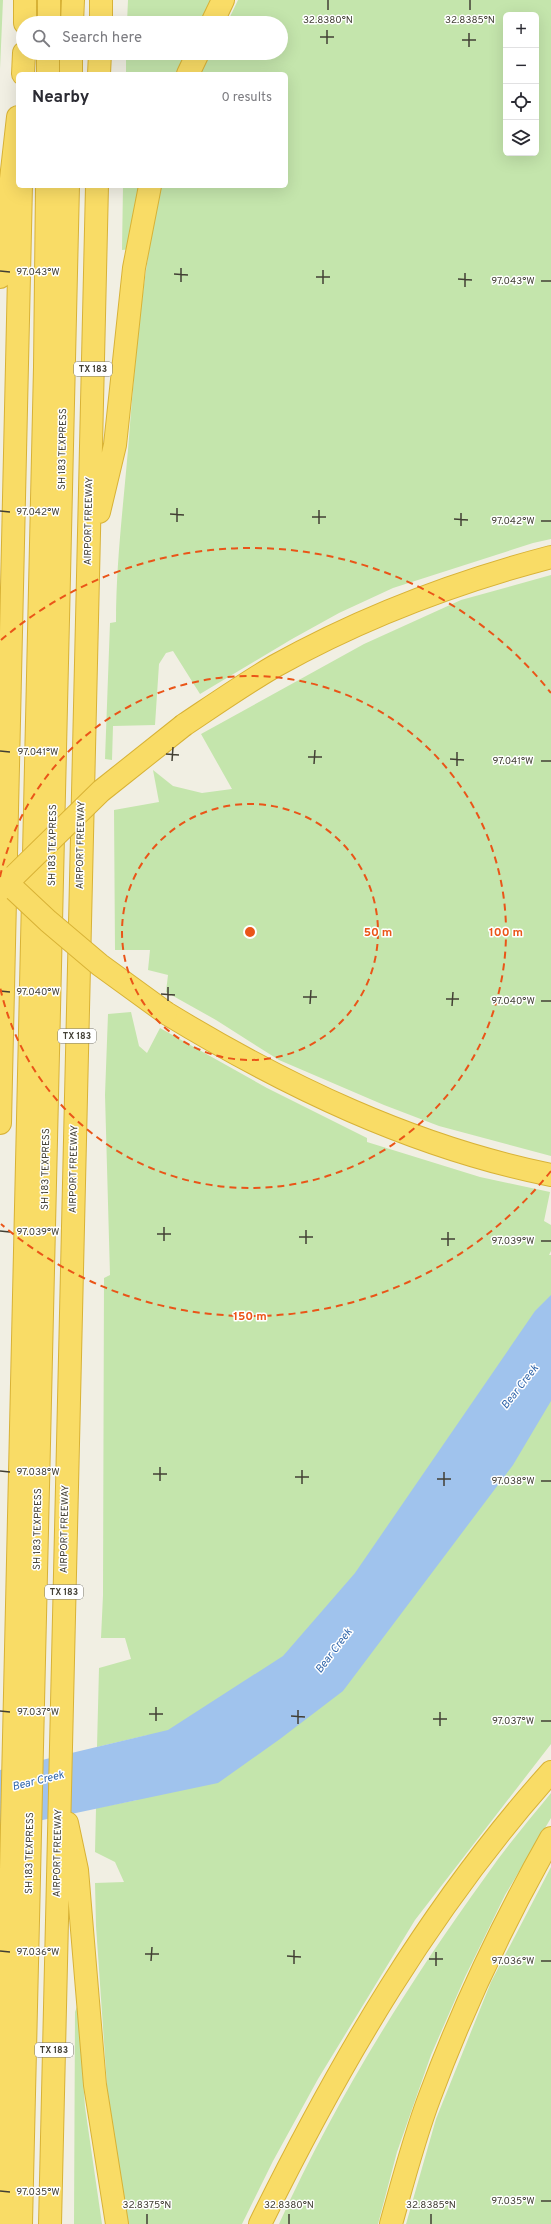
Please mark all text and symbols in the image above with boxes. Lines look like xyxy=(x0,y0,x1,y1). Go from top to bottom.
map controls xyxy=(503,12,539,156)
button: + xyxy=(503,12,539,48)
text: 32.8380°N xyxy=(303,14,353,27)
text: 32.8385°N xyxy=(445,14,495,27)
search box xyxy=(16,16,288,60)
icon: search xyxy=(30,27,52,49)
text: Search here xyxy=(62,29,142,48)
button: − xyxy=(503,48,539,84)
button: locate xyxy=(503,84,539,120)
text: Nearby xyxy=(32,87,89,109)
text: 0 results xyxy=(221,90,272,106)
button: layers xyxy=(503,120,539,156)
text: 97.043°W xyxy=(16,266,60,279)
text: 97.043°W xyxy=(491,275,535,288)
road number: TX 183 xyxy=(74,362,112,376)
street label: SH 183 TEXPRESS xyxy=(56,408,70,490)
street label: AIRPORT FREEWAY xyxy=(82,476,96,565)
text: 97.042°W xyxy=(16,506,60,519)
text: 97.042°W xyxy=(491,515,535,528)
text: 97.041°W xyxy=(18,746,59,759)
text: 97.041°W xyxy=(493,755,534,768)
street label: AIRPORT FREEWAY xyxy=(74,800,88,889)
street label: SH 183 TEXPRESS xyxy=(46,804,60,886)
centre of rings xyxy=(243,925,257,939)
text: 50 m xyxy=(364,925,392,941)
text: 100 m xyxy=(489,925,523,941)
text: 97.040°W xyxy=(16,986,60,999)
text: 97.040°W xyxy=(491,995,535,1008)
road number: TX 183 xyxy=(58,1029,96,1043)
street label: AIRPORT FREEWAY xyxy=(67,1124,81,1213)
street label: SH 183 TEXPRESS xyxy=(39,1128,53,1210)
text: 97.039°W xyxy=(17,1226,59,1239)
text: 97.039°W xyxy=(492,1235,534,1248)
text: 150 m xyxy=(233,1309,267,1325)
water label: Bear Creek xyxy=(498,1362,542,1412)
text: 97.038°W xyxy=(16,1466,60,1479)
text: 97.038°W xyxy=(491,1475,535,1488)
street label: AIRPORT FREEWAY xyxy=(58,1484,72,1573)
street label: SH 183 TEXPRESS xyxy=(31,1488,45,1570)
road number: TX 183 xyxy=(45,1585,83,1599)
water label: Bear Creek xyxy=(313,1625,356,1676)
text: 97.037°W xyxy=(17,1706,59,1719)
text: 97.037°W xyxy=(492,1715,534,1728)
water label: Bear Creek xyxy=(11,1768,66,1794)
street label: AIRPORT FREEWAY xyxy=(51,1808,65,1897)
street label: SH 183 TEXPRESS xyxy=(23,1812,37,1894)
text: 97.036°W xyxy=(16,1946,60,1959)
text: 97.036°W xyxy=(491,1955,535,1968)
road number: TX 183 xyxy=(35,2043,73,2057)
text: 97.035°W xyxy=(16,2186,60,2199)
text: 97.035°W xyxy=(491,2195,535,2208)
text: 32.8375°N xyxy=(123,2199,171,2212)
text: 32.8380°N xyxy=(264,2199,314,2212)
text: 32.8385°N xyxy=(406,2199,456,2212)

